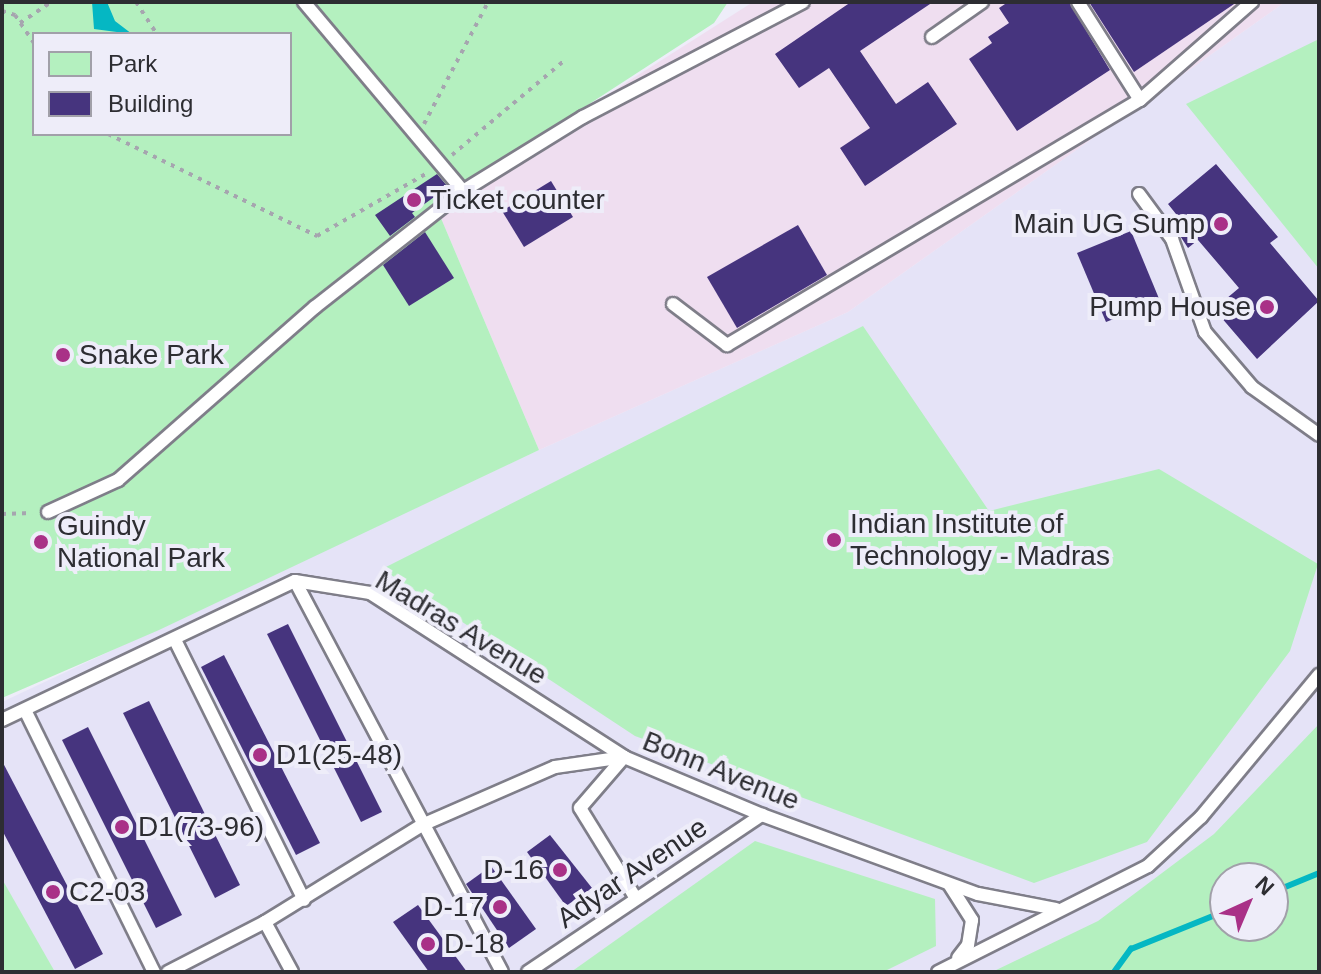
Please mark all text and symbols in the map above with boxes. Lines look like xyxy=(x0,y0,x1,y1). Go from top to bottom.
legend xyxy=(32,32,292,136)
text: Park xyxy=(108,50,157,77)
text: Building xyxy=(108,90,193,117)
place label: Ticket counter xyxy=(430,183,605,217)
marker: Ticket counter xyxy=(405,191,423,209)
place label: Main UG Sump xyxy=(1014,207,1205,241)
marker: Main UG Sump xyxy=(1212,215,1230,233)
place label: Pump House xyxy=(1089,290,1251,324)
marker: Pump House xyxy=(1258,298,1276,316)
place label: Snake Park xyxy=(79,338,224,372)
marker: Snake Park xyxy=(54,346,72,364)
place label: Indian Institute of Technology - Madras xyxy=(850,507,1110,573)
place label: Guindy National Park xyxy=(57,509,225,575)
marker: Indian Institute of Technology - Madras xyxy=(825,531,843,549)
marker: Guindy National Park xyxy=(32,533,50,551)
street label: Madras Avenue xyxy=(369,563,553,693)
street label: Bonn Avenue xyxy=(637,724,805,818)
place label: D1(25-48) xyxy=(276,738,402,772)
marker: D1(25-48) xyxy=(251,746,269,764)
place label: D1(73-96) xyxy=(138,810,264,844)
street label: Adyar Avenue xyxy=(550,810,714,936)
marker: D1(73-96) xyxy=(113,818,131,836)
place label: D-16 xyxy=(483,853,544,887)
marker: D-16 xyxy=(551,861,569,879)
north arrow xyxy=(1209,862,1289,942)
text: N xyxy=(1250,871,1279,900)
place label: C2-03 xyxy=(69,875,145,909)
marker: C2-03 xyxy=(44,883,62,901)
place label: D-17 xyxy=(423,890,484,924)
marker: D-17 xyxy=(491,898,509,916)
place label: D-18 xyxy=(444,927,505,961)
marker: D-18 xyxy=(419,935,437,953)

